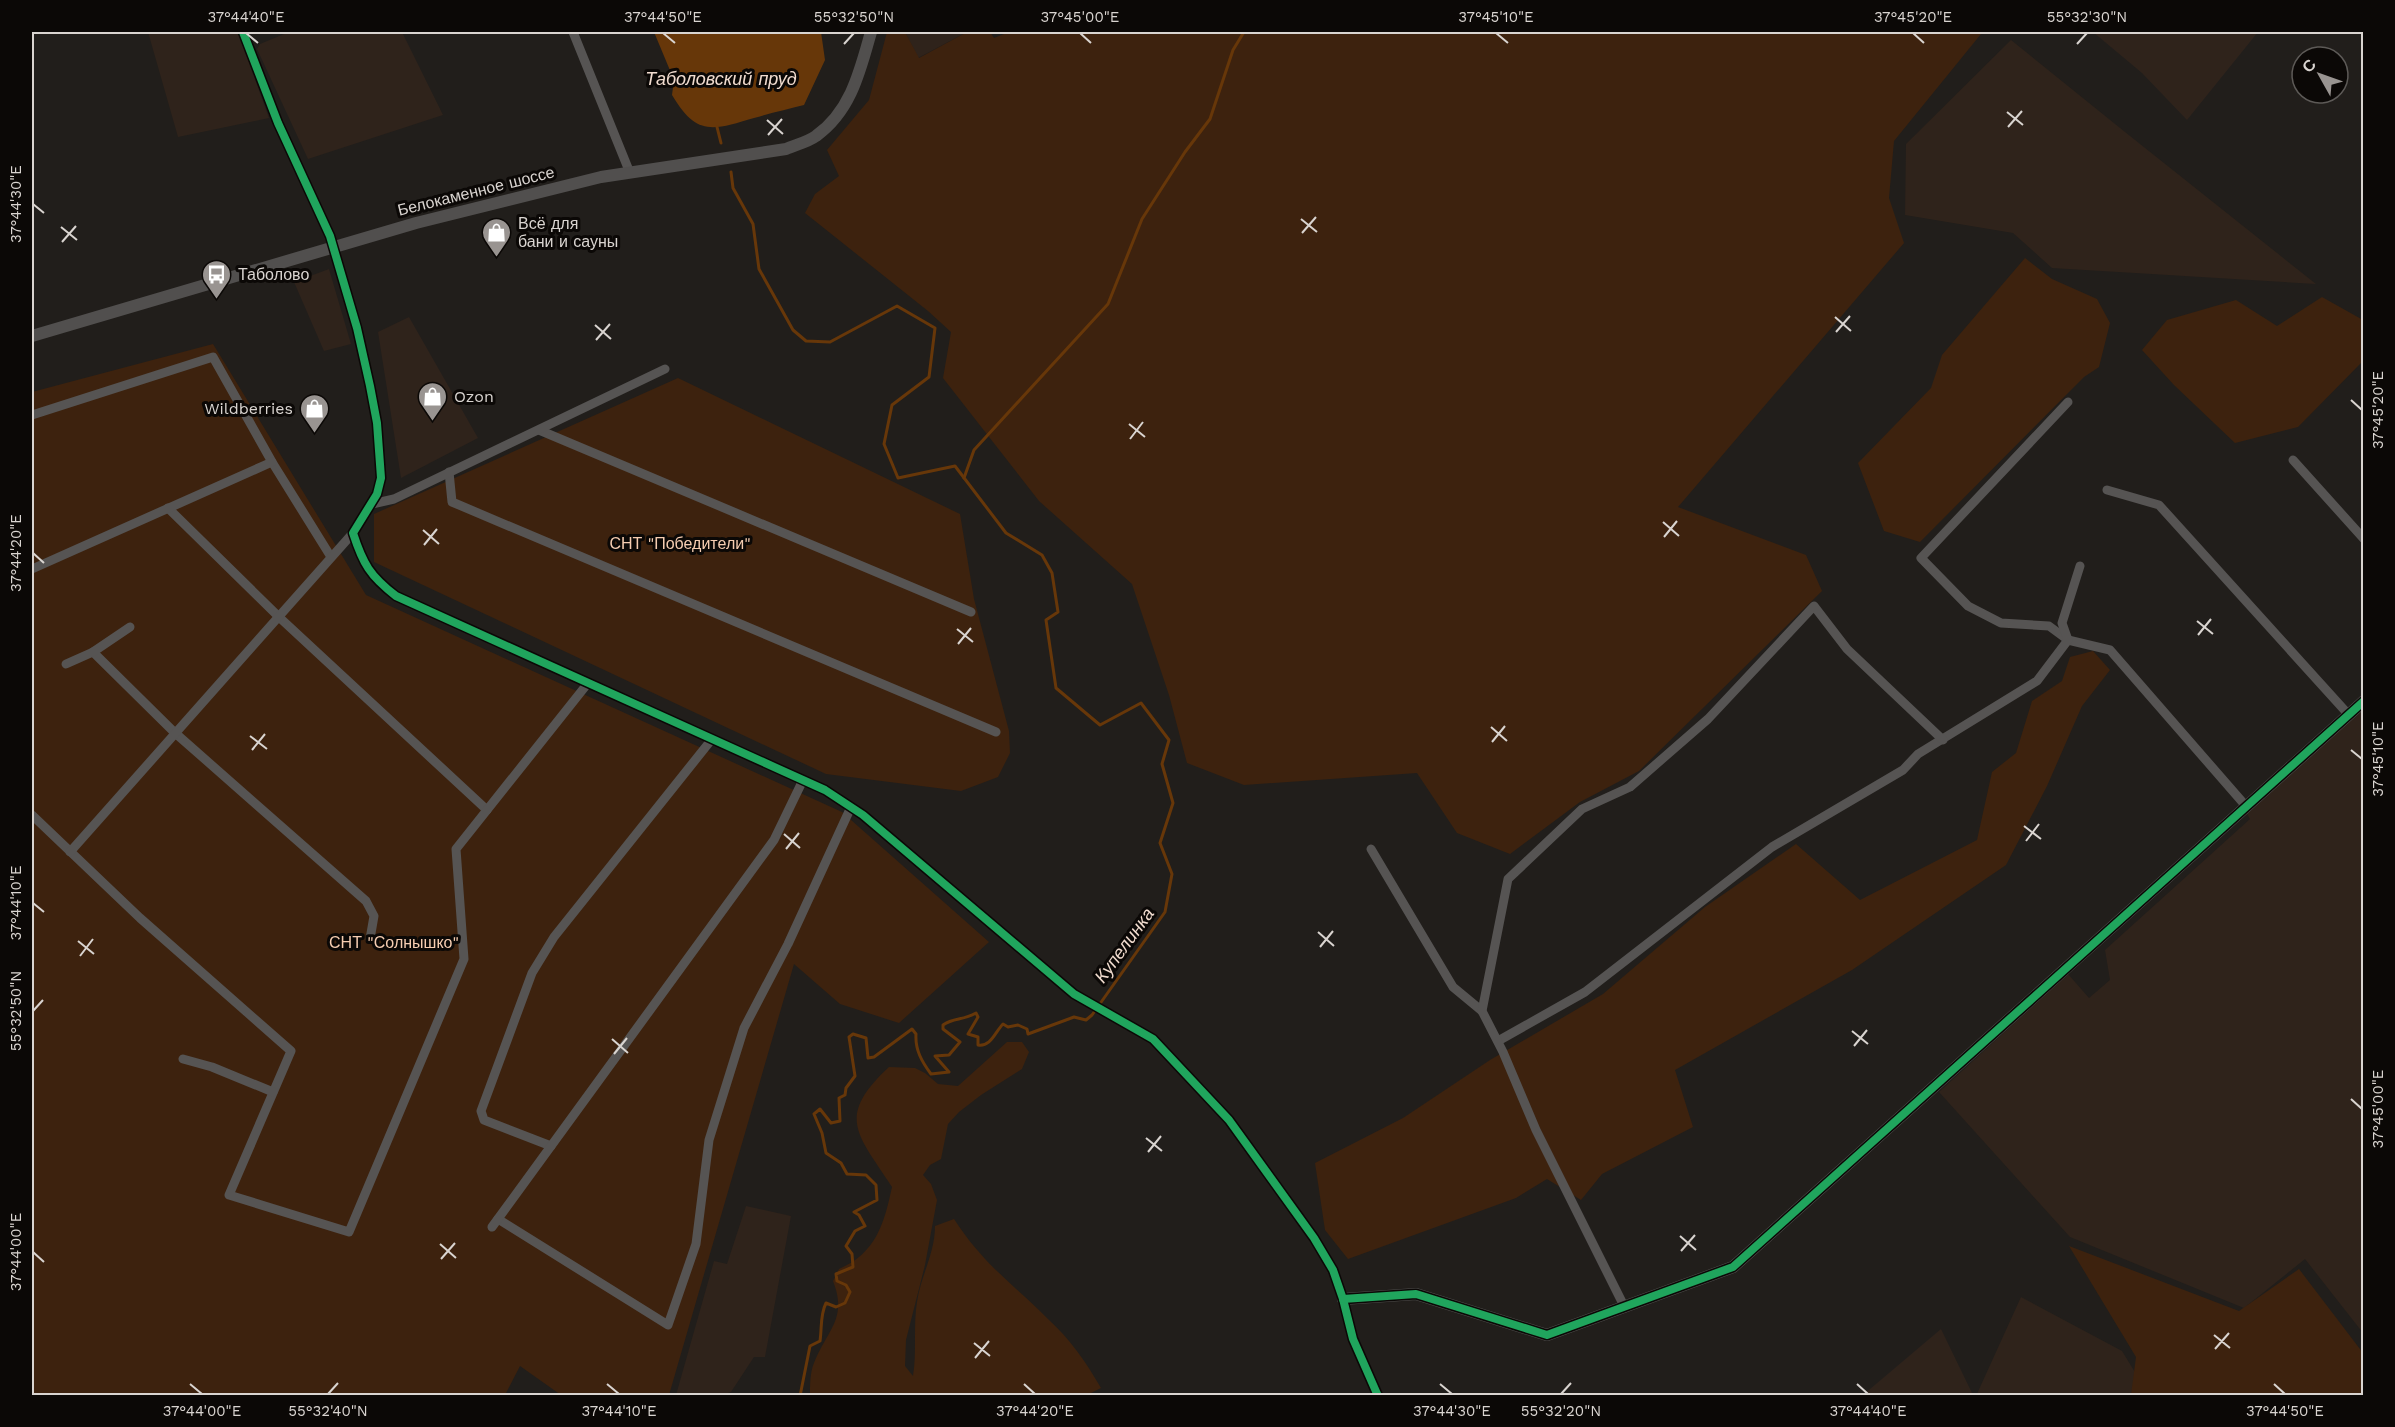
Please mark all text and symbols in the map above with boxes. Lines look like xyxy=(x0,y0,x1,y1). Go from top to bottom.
text: 37°44'40"E xyxy=(208,8,284,26)
text: 37°44'50"E xyxy=(624,8,702,26)
text: 55°32'50"N xyxy=(814,8,894,26)
text: 37°45'00"E xyxy=(1041,8,1119,26)
text: 37°45'10"E xyxy=(1458,8,1534,26)
text: 37°45'20"E xyxy=(1874,8,1952,26)
text: 55°32'30"N xyxy=(2047,8,2127,26)
north arrow xyxy=(2290,45,2350,105)
text: С xyxy=(2298,55,2320,76)
water label: Таболовский пруд xyxy=(645,68,797,89)
street label: Белокаменное шоссе xyxy=(396,162,556,220)
text: 37°44'30"E xyxy=(7,165,25,243)
place label: Всё для бани и сауны xyxy=(518,214,618,251)
shop icon: Всё для бани и сауны xyxy=(481,216,513,258)
bus stop icon: Таболово xyxy=(201,258,233,300)
place label: Таболово xyxy=(238,265,309,284)
text: 37°45'20"E xyxy=(2369,371,2387,449)
shop icon: Ozon xyxy=(417,380,449,422)
place label: Ozon xyxy=(454,387,494,406)
shop icon: Wildberries xyxy=(298,392,330,434)
place label: Wildberries xyxy=(204,399,293,418)
text: 37°44'20"E xyxy=(7,514,25,592)
park label: СНТ "Победители" xyxy=(609,534,751,553)
text: 37°45'10"E xyxy=(2369,721,2387,797)
text: 37°44'10"E xyxy=(7,866,25,940)
water label: Купелинка xyxy=(1090,904,1158,986)
park label: СНТ "Солнышко" xyxy=(329,933,459,952)
text: 55°32'50"N xyxy=(7,971,25,1051)
text: 37°45'00"E xyxy=(2369,1070,2387,1148)
text: 37°44'00"E xyxy=(7,1213,25,1291)
text: 37°44'00"E xyxy=(163,1402,241,1420)
text: 55°32'40"N xyxy=(288,1402,368,1420)
text: 37°44'10"E xyxy=(582,1402,656,1420)
text: 37°44'20"E xyxy=(996,1402,1074,1420)
text: 37°44'30"E xyxy=(1413,1402,1491,1420)
text: 55°32'20"N xyxy=(1521,1402,1601,1420)
text: 37°44'40"E xyxy=(1830,1402,1906,1420)
text: 37°44'50"E xyxy=(2246,1402,2324,1420)

